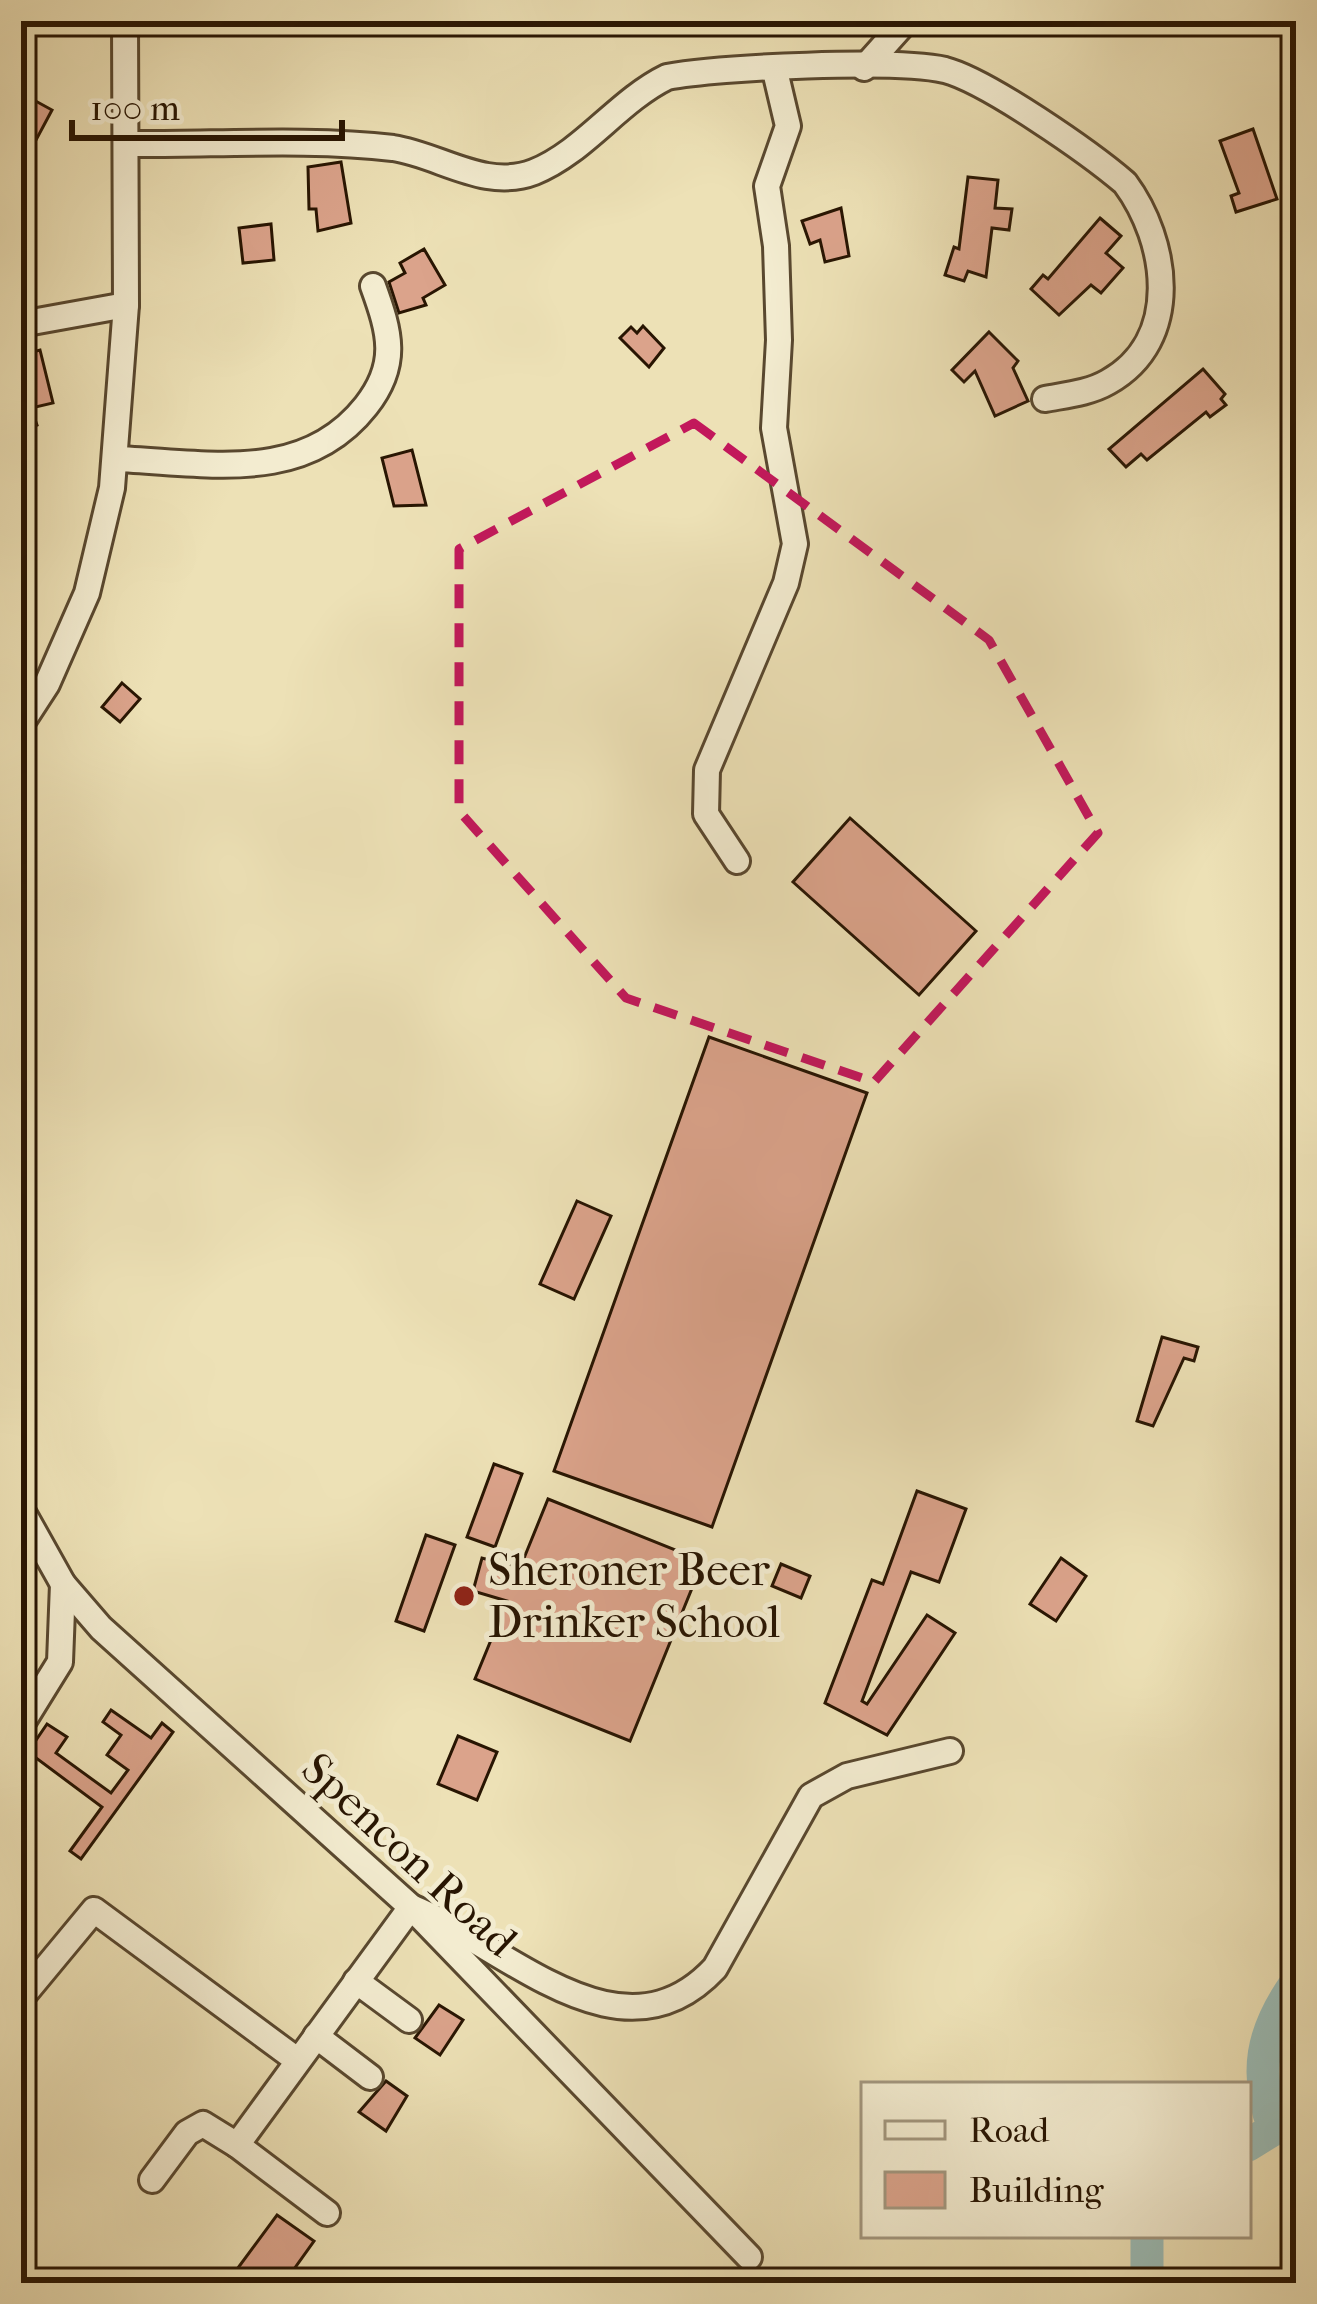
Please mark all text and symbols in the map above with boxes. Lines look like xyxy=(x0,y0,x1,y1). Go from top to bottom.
scale bar xyxy=(72,66,342,140)
text: 100 m xyxy=(90,87,180,129)
place label: Sheroner Beer Drinker School xyxy=(488,1544,780,1649)
marker: Sheroner Beer Drinker School xyxy=(451,1583,477,1609)
street label: Spencon Road xyxy=(291,1742,528,1968)
legend xyxy=(861,2082,1251,2238)
text: Road xyxy=(969,2109,1050,2151)
text: Building xyxy=(969,2169,1104,2211)

